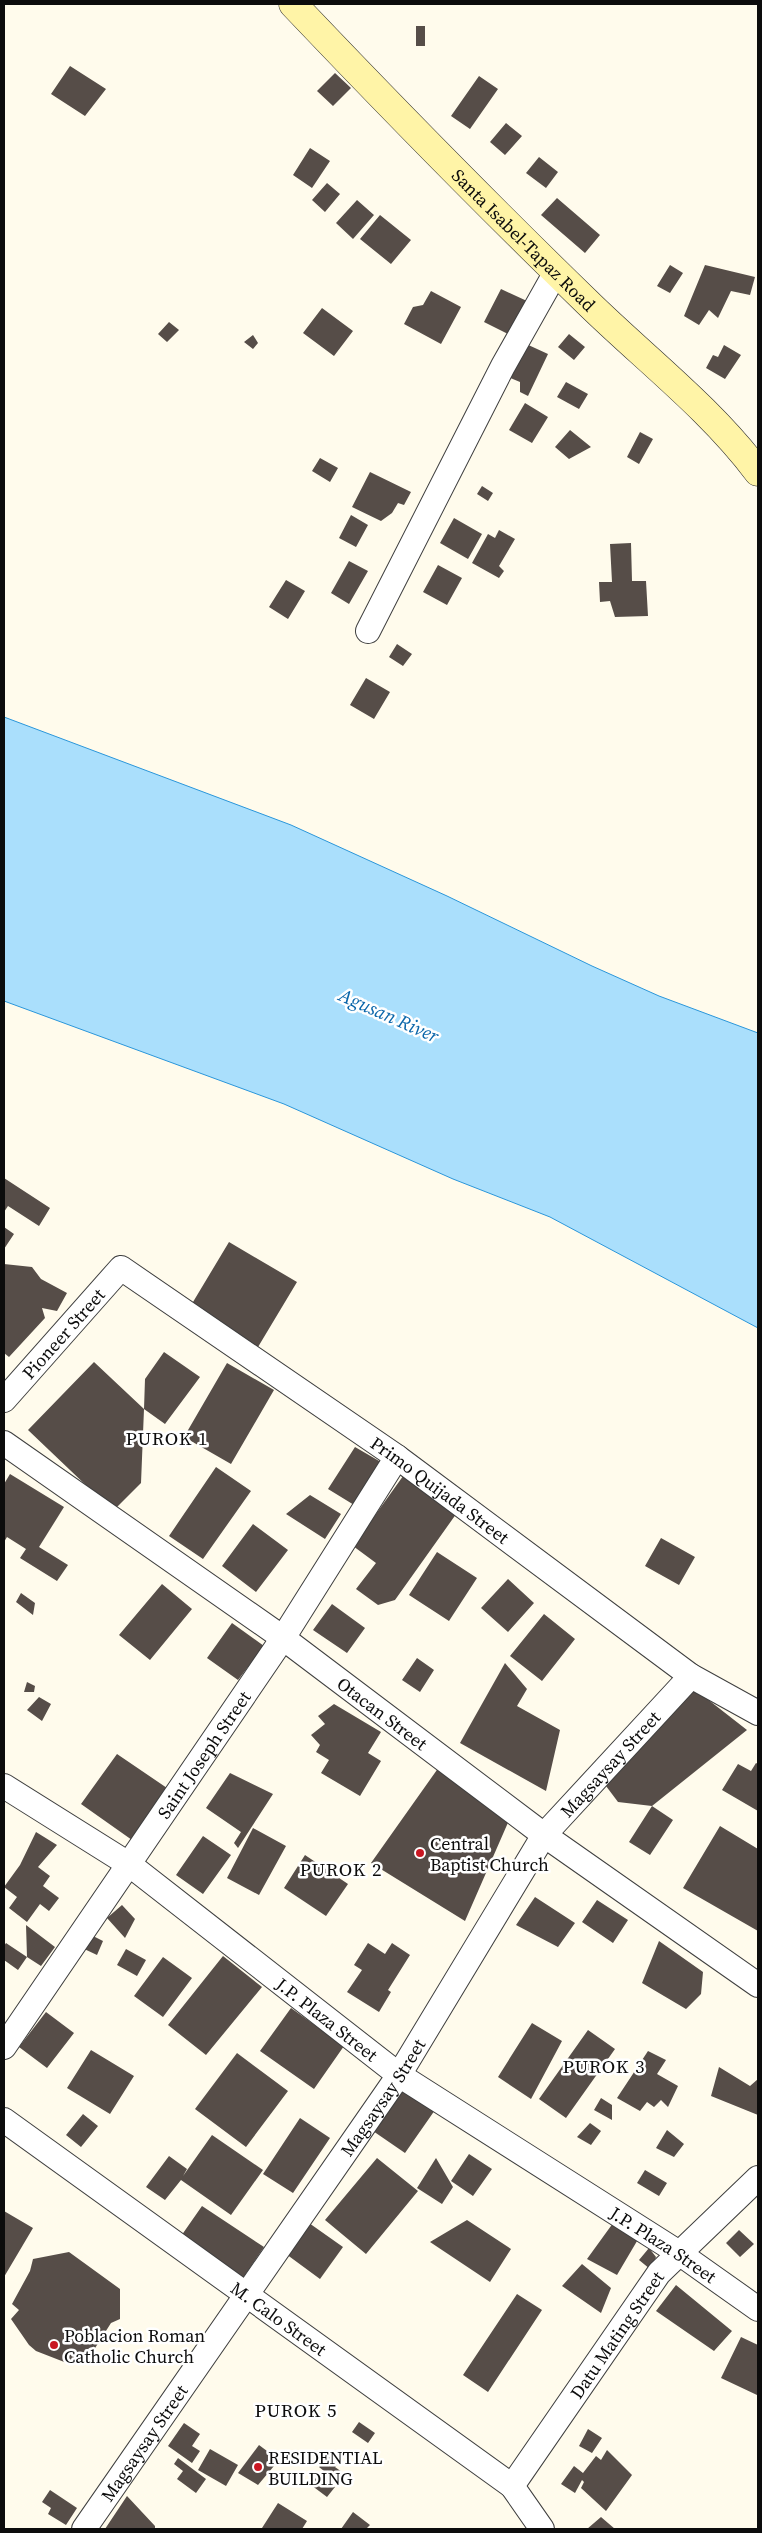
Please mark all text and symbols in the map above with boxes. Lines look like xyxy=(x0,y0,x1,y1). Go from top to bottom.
street label: Santa Isabel-Tapaz Road xyxy=(447,163,601,316)
water label: Agusan River xyxy=(334,981,444,1049)
street label: Pioneer Street xyxy=(16,1282,110,1384)
district label: PUROK 1 xyxy=(126,1425,208,1451)
street label: Primo Quijada Street xyxy=(366,1430,515,1549)
street label: Otacan Street xyxy=(332,1671,433,1755)
street label: Saint Joseph Street xyxy=(151,1686,256,1823)
street label: Magsaysay Street xyxy=(554,1705,666,1822)
place label: Central Baptist Church xyxy=(430,1831,549,1877)
marker: Central Baptist Church xyxy=(414,1847,426,1859)
district label: PUROK 2 xyxy=(300,1856,382,1882)
street label: J.P. Plaza Street xyxy=(270,1971,383,2067)
street label: Magsaysay Street xyxy=(334,2033,431,2161)
district label: PUROK 3 xyxy=(563,2053,645,2079)
street label: J.P. Plaza Street xyxy=(605,2199,722,2289)
street label: Datu Mating Street xyxy=(564,2266,669,2403)
street label: M. Calo Street xyxy=(226,2275,332,2361)
place label: Poblacion Roman Catholic Church xyxy=(64,2323,205,2369)
marker: Poblacion Roman Catholic Church xyxy=(48,2339,60,2351)
street label: Magsaysay Street xyxy=(95,2379,193,2506)
district label: PUROK 5 xyxy=(255,2397,337,2423)
place label: RESIDENTIAL BUILDING xyxy=(268,2445,383,2491)
marker: RESIDENTIAL BUILDING xyxy=(252,2461,264,2473)

